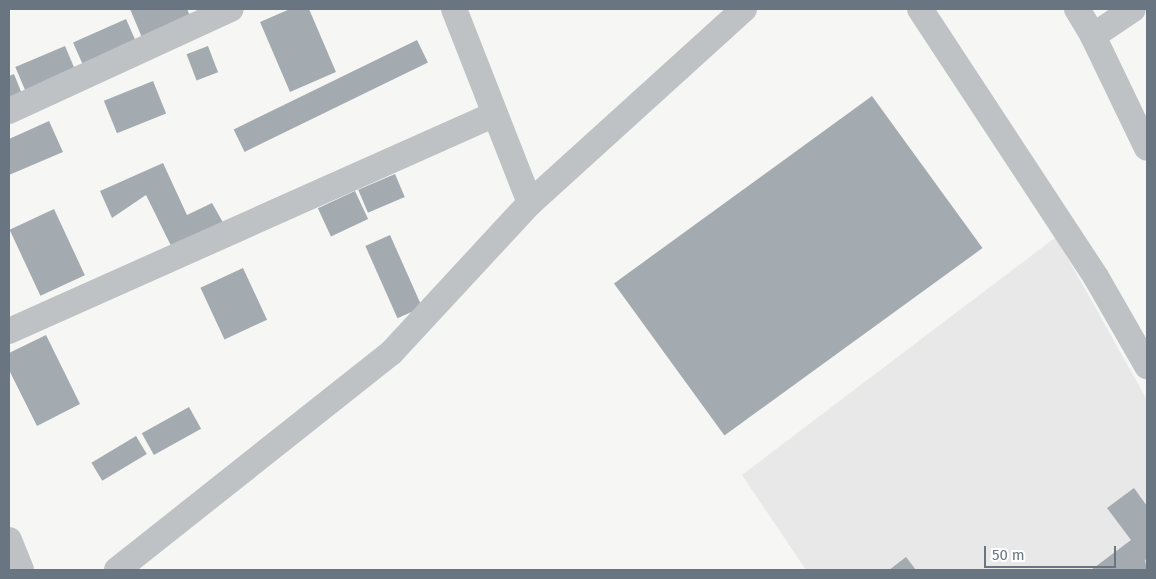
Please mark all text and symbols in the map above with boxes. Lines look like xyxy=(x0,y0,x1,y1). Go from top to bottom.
scale bar xyxy=(986,536,1118,568)
text: 50 m xyxy=(992,546,1025,564)

